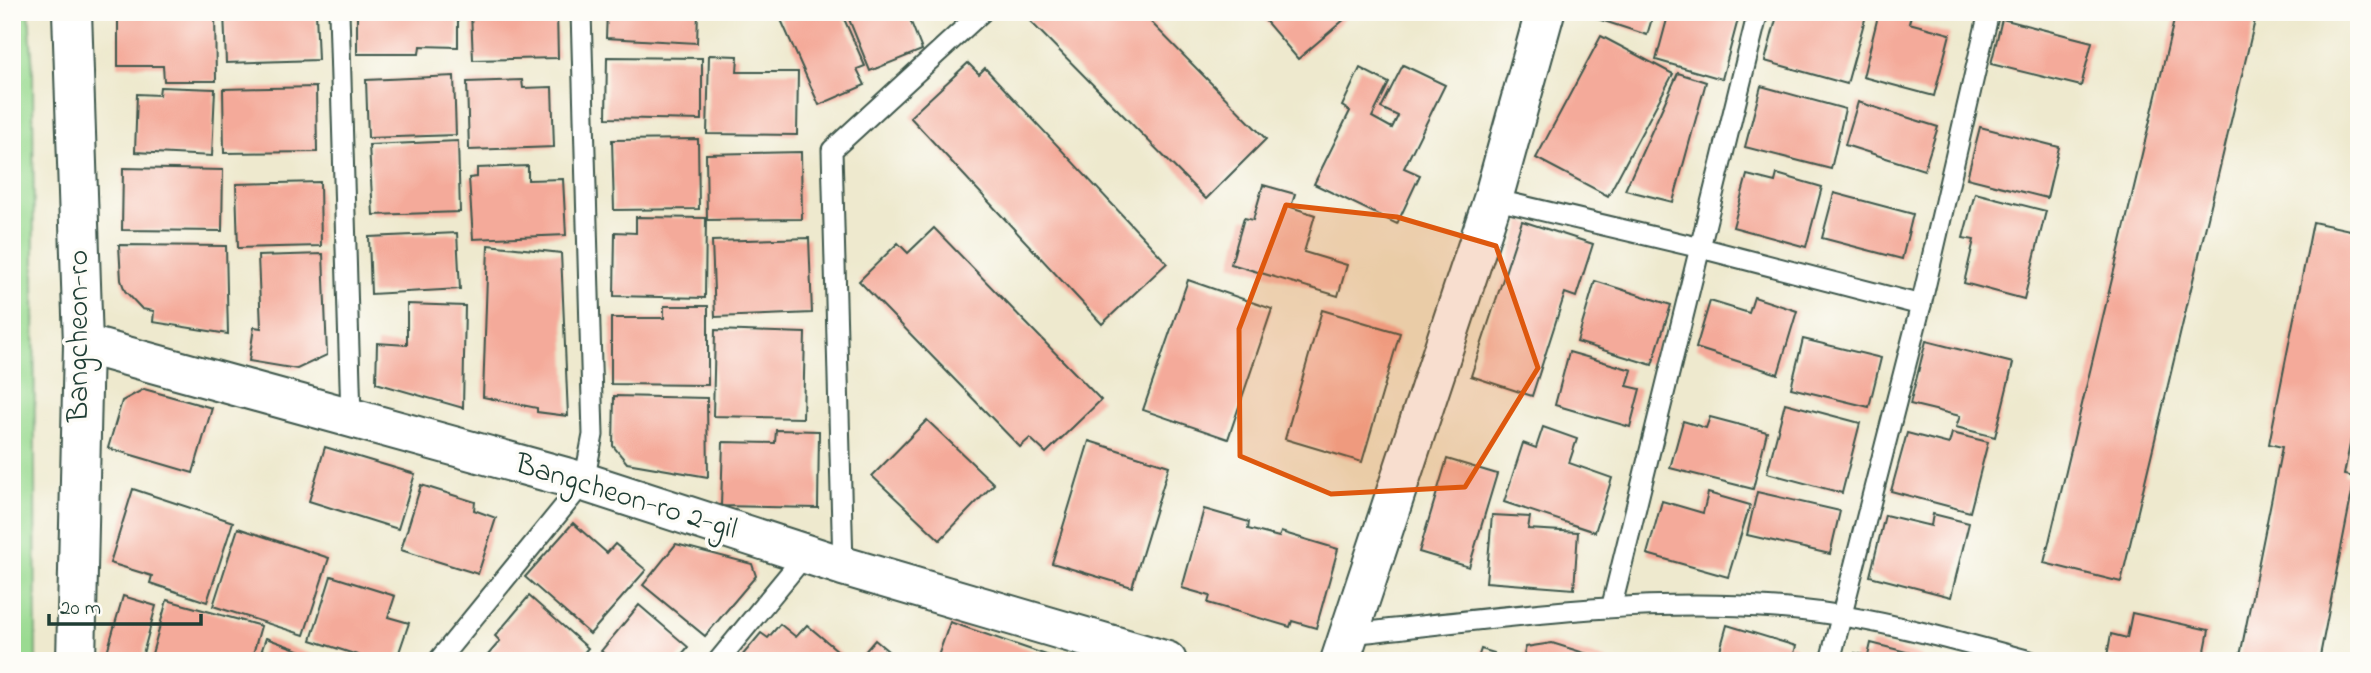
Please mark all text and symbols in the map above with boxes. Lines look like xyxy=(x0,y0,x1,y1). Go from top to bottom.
street label: Bangcheon-ro xyxy=(58,250,102,423)
street label: Bangcheon-ro 2-gil xyxy=(509,443,742,553)
scale bar xyxy=(49,582,201,626)
text: 20 m xyxy=(60,594,101,624)

